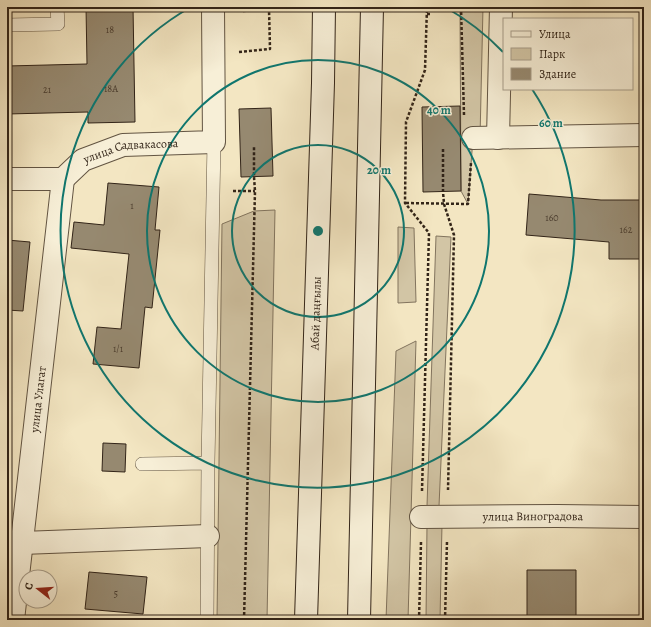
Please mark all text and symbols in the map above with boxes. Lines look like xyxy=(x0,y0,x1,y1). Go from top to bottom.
legend xyxy=(503,18,633,90)
house number: 18 xyxy=(106,23,114,36)
text: Улица xyxy=(539,26,571,42)
text: Парк xyxy=(539,46,565,62)
text: Здание xyxy=(539,66,576,82)
house number: 18А xyxy=(104,82,118,95)
house number: 21 xyxy=(43,83,52,96)
text: 40 m xyxy=(427,102,451,118)
text: 60 m xyxy=(539,115,563,131)
street label: улица Садвакасова xyxy=(80,135,179,168)
text: 20 m xyxy=(367,162,391,178)
house number: 1 xyxy=(130,199,134,212)
house number: 160 xyxy=(545,211,559,224)
house number: 162 xyxy=(620,223,633,236)
centre of rings xyxy=(311,224,325,238)
street label: Абай даңғылы xyxy=(307,276,325,351)
house number: 1/1 xyxy=(113,342,124,355)
street label: улица Улагат xyxy=(26,365,50,434)
street label: улица Виноградова xyxy=(482,508,584,525)
north arrow xyxy=(18,569,58,609)
text: С xyxy=(21,581,37,592)
house number: 5 xyxy=(114,587,118,600)

